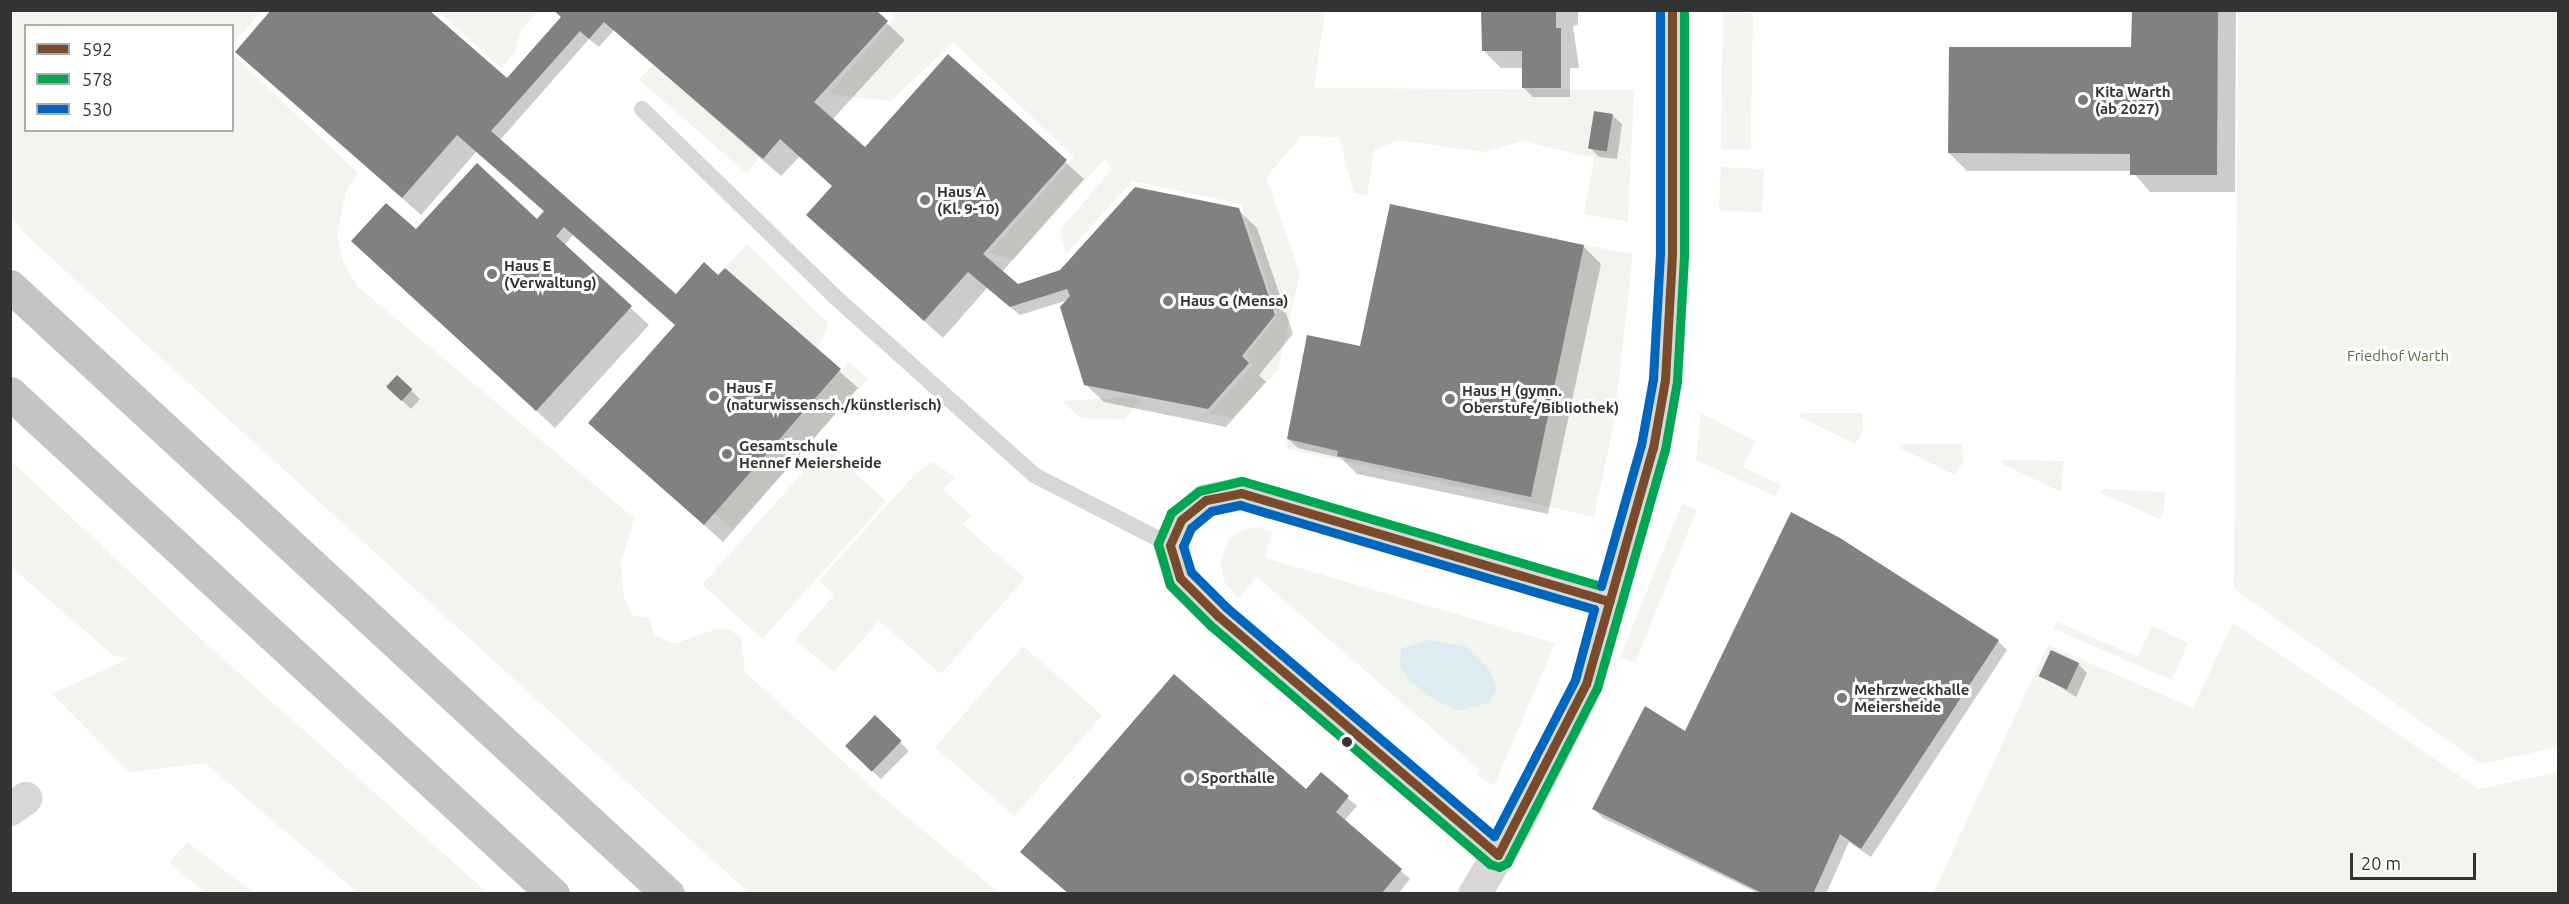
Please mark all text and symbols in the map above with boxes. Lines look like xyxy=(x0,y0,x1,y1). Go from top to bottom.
legend xyxy=(24,24,234,132)
text: 592 xyxy=(82,39,112,59)
text: 578 xyxy=(82,69,112,89)
place label: Kita Warth (ab 2027) xyxy=(2095,82,2171,117)
marker: Kita Warth (ab 2027) xyxy=(2076,93,2090,107)
text: 530 xyxy=(82,99,112,119)
place label: Haus A (Kl. 9-10) xyxy=(937,182,1000,217)
marker: Haus A (Kl. 9-10) xyxy=(918,193,932,207)
place label: Haus E (Verwaltung) xyxy=(504,256,597,291)
marker: Haus E (Verwaltung) xyxy=(485,267,499,281)
place label: Haus G (Mensa) xyxy=(1180,292,1288,310)
marker: Haus G (Mensa) xyxy=(1161,294,1175,308)
park label: Friedhof Warth xyxy=(2347,347,2449,365)
place label: Haus F (naturwissensch./künstlerisch) xyxy=(726,378,942,413)
place label: Haus H (gymn. Oberstufe/Bibliothek) xyxy=(1462,381,1619,416)
marker: Haus F (naturwissensch./künstlerisch) xyxy=(707,389,721,403)
marker: Haus H (gymn. Oberstufe/Bibliothek) xyxy=(1443,392,1457,406)
place label: Gesamtschule Hennef Meiersheide xyxy=(739,436,882,471)
marker: Gesamtschule Hennef Meiersheide xyxy=(720,447,734,461)
place label: Mehrzweckhalle Meiersheide xyxy=(1854,680,1969,715)
marker: Mehrzweckhalle Meiersheide xyxy=(1835,691,1849,705)
unlabelled marker xyxy=(1341,736,1353,748)
place label: Sporthalle xyxy=(1201,769,1275,787)
marker: Sporthalle xyxy=(1182,771,1196,785)
scale bar xyxy=(2353,841,2479,879)
text: 20 m xyxy=(2361,853,2401,873)

